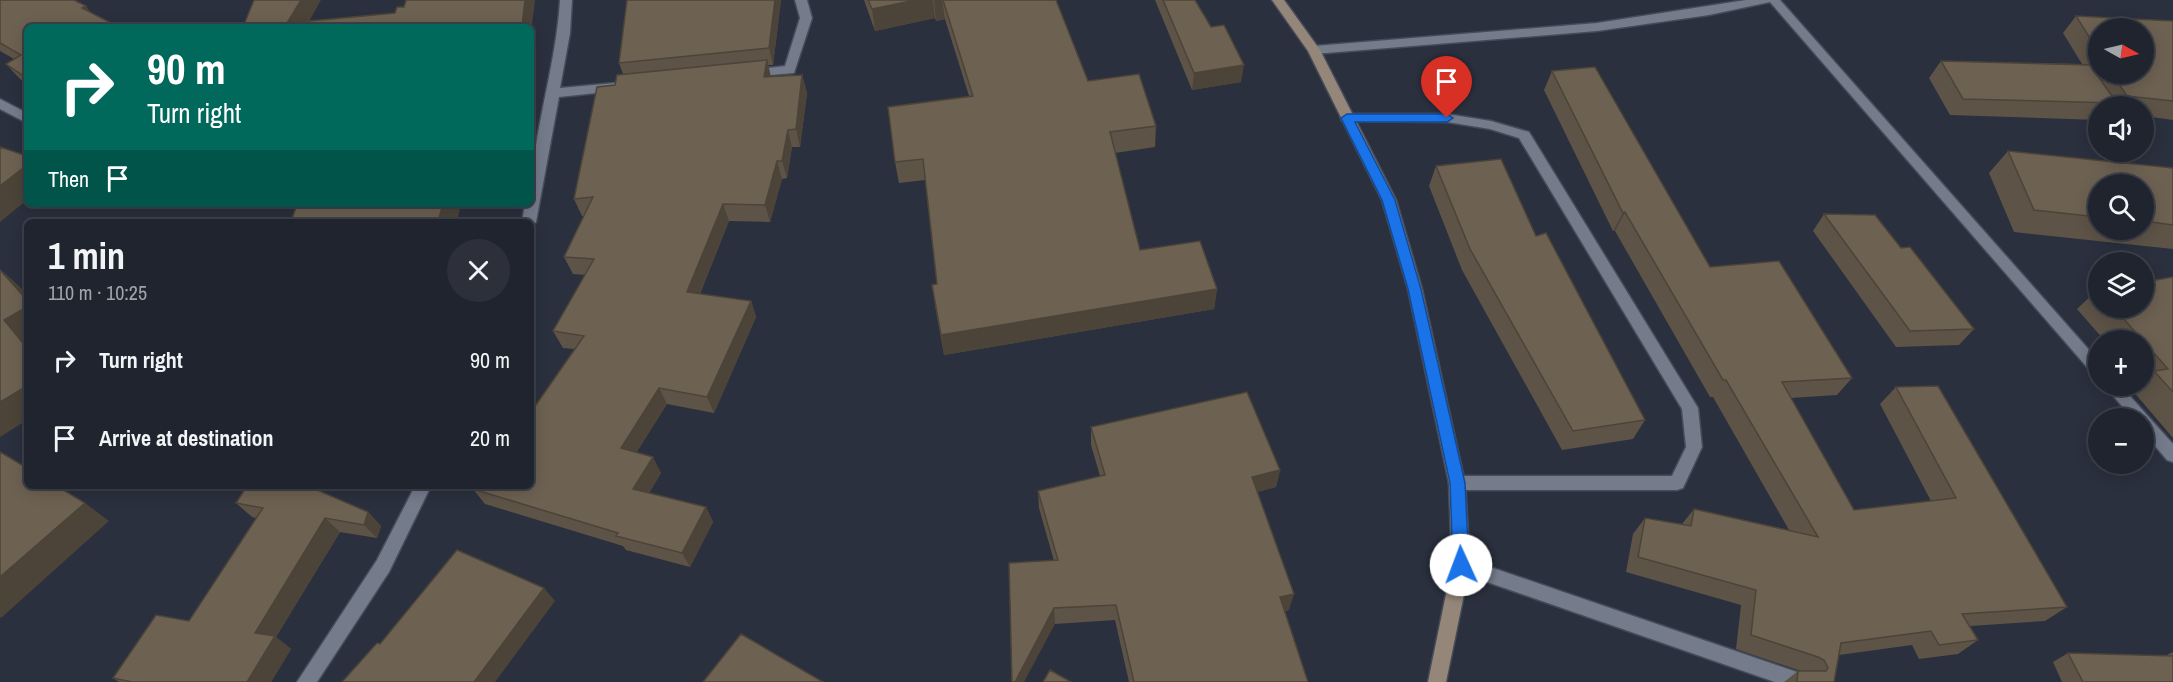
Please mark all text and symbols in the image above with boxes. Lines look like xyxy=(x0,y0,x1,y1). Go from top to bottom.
north arrow xyxy=(2088,18,2154,84)
map controls xyxy=(2088,18,2154,474)
text: 90 m xyxy=(147,41,226,97)
icon: right xyxy=(48,48,126,126)
pin xyxy=(1421,56,1472,118)
icon: arrive xyxy=(1430,65,1463,98)
text: Turn right xyxy=(147,95,241,131)
button: sound xyxy=(2088,96,2154,162)
icon: arrive xyxy=(101,162,134,195)
text: Then xyxy=(48,164,89,194)
button: search xyxy=(2088,174,2154,240)
text: 1 min xyxy=(48,232,125,280)
button: close xyxy=(447,239,510,302)
button: layers xyxy=(2088,252,2154,318)
text: 110 m · 10:25 xyxy=(48,279,147,306)
button: + xyxy=(2088,330,2154,396)
icon: right xyxy=(48,344,81,377)
text: Turn right xyxy=(99,345,183,375)
text: 90 m xyxy=(470,345,510,375)
button: − xyxy=(2088,408,2154,474)
icon: arrive xyxy=(48,422,81,455)
text: Arrive at destination xyxy=(99,423,273,453)
text: 20 m xyxy=(470,423,510,453)
position arrow xyxy=(1429,533,1493,597)

